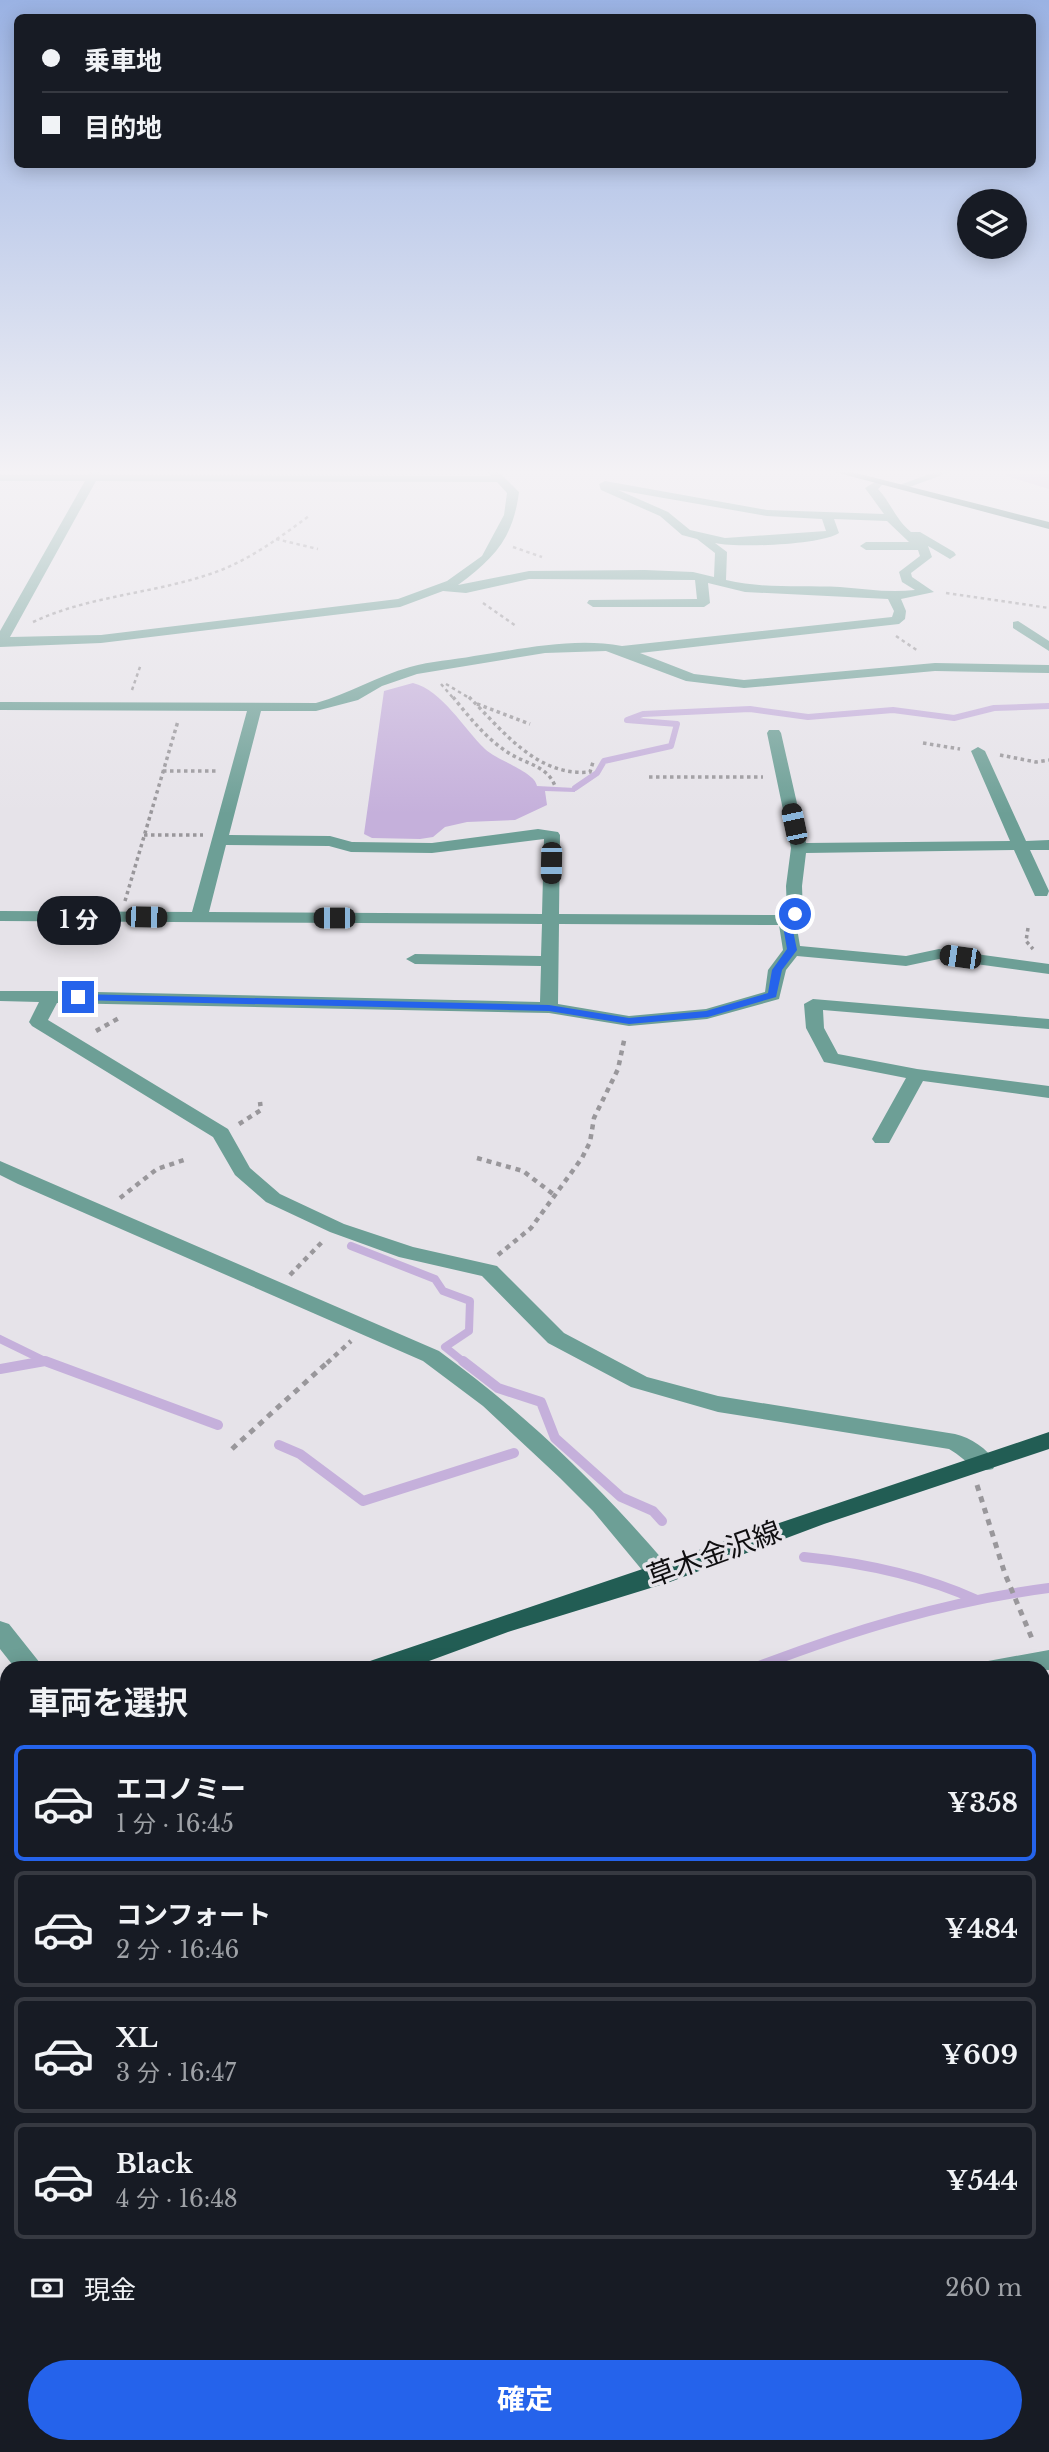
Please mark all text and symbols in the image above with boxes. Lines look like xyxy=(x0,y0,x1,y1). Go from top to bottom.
text: 乗車地 xyxy=(84,45,162,77)
text: 目的地 xyxy=(84,112,162,144)
map controls xyxy=(957,189,1027,259)
button: layers xyxy=(957,189,1027,259)
car xyxy=(780,801,809,847)
car xyxy=(541,842,562,884)
callout: 1 分 xyxy=(36,895,120,944)
route start xyxy=(779,898,811,930)
text: 1 分 xyxy=(59,906,99,934)
car xyxy=(125,906,168,928)
car xyxy=(314,908,356,929)
car xyxy=(938,944,983,970)
route end xyxy=(62,981,94,1013)
street label: 草木金沢線 xyxy=(642,1514,786,1594)
text: 車両を選択 xyxy=(28,1683,188,1723)
icon: car xyxy=(32,1772,95,1835)
text: エコノミー xyxy=(116,1773,246,1805)
text: ¥358 xyxy=(947,1787,1018,1819)
text: 1 分 · 16:45 xyxy=(116,1810,234,1838)
icon: car xyxy=(32,1898,95,1961)
text: コンフォート xyxy=(116,1899,271,1931)
text: ¥484 xyxy=(945,1913,1018,1945)
text: 2 分 · 16:46 xyxy=(116,1936,239,1964)
text: XL xyxy=(116,2022,158,2054)
icon: car xyxy=(32,2024,95,2087)
text: ¥609 xyxy=(941,2039,1018,2071)
text: 3 分 · 16:47 xyxy=(116,2059,236,2087)
text: Black xyxy=(116,2148,193,2180)
icon: car xyxy=(32,2150,95,2213)
text: ¥544 xyxy=(946,2165,1018,2197)
text: 4 分 · 16:48 xyxy=(116,2185,238,2213)
icon: cash xyxy=(28,2269,66,2307)
text: 現金 xyxy=(84,2274,136,2306)
text: 260 m xyxy=(945,2274,1022,2302)
button: 確定 xyxy=(28,2360,1022,2440)

